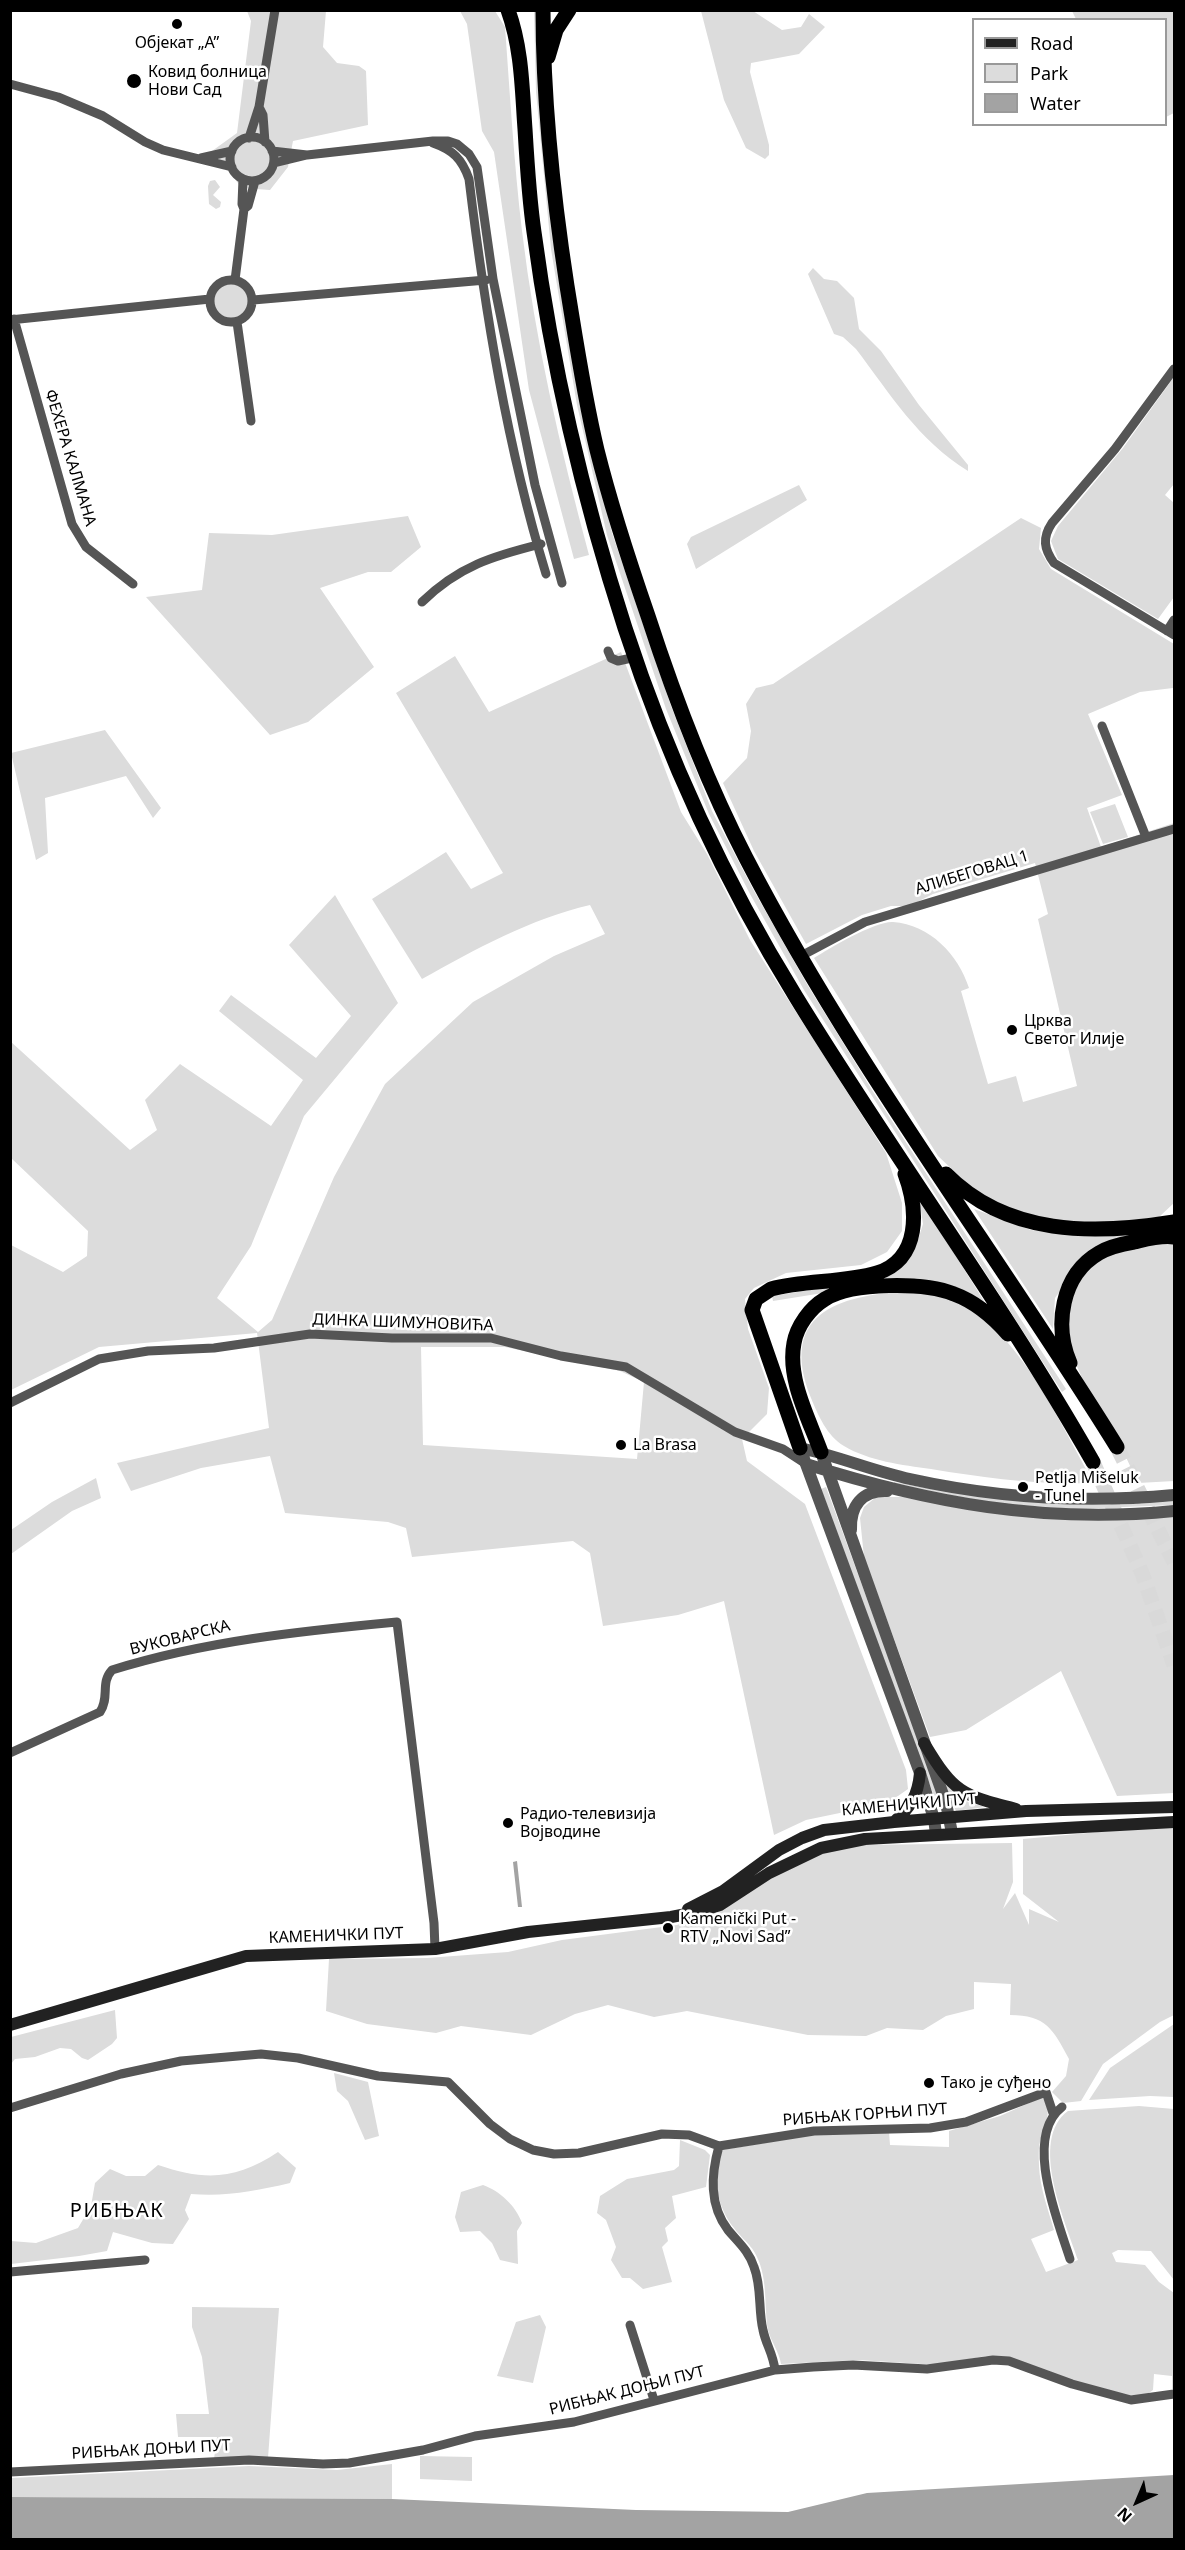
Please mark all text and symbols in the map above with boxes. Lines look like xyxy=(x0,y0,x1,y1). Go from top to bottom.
marker: Објекат „А” xyxy=(170,17,184,31)
legend xyxy=(972,18,1167,126)
text: Road xyxy=(1030,31,1073,55)
place label: Објекат „А” xyxy=(135,33,219,53)
text: Park xyxy=(1030,61,1068,85)
place label: Ковид болница Нови Сад xyxy=(148,62,267,100)
marker: Ковид болница Нови Сад xyxy=(125,72,143,90)
text: Water xyxy=(1030,91,1081,115)
street label: ФЕХЕРА КАЛМАНА xyxy=(40,387,100,529)
street label: АЛИБЕГОВАЦ 1 xyxy=(913,847,1031,899)
place label: Црква Светог Илије xyxy=(1024,1011,1124,1049)
marker: Црква Светог Илије xyxy=(1005,1023,1019,1037)
street label: ДИНКА ШИМУНОВИЋА xyxy=(312,1310,494,1336)
place label: La Brasa xyxy=(633,1435,697,1455)
marker: La Brasa xyxy=(614,1438,628,1452)
place label: Petlja Mišeluk - Tunel xyxy=(1035,1468,1139,1506)
marker: Petlja Mišeluk - Tunel xyxy=(1016,1480,1030,1494)
street label: ВУКОВАРСКА xyxy=(128,1616,232,1660)
street label: КАМЕНИЧКИ ПУТ xyxy=(841,1790,977,1820)
place label: Радио-телевизија Војводине xyxy=(520,1804,656,1842)
marker: Радио-телевизија Војводине xyxy=(501,1816,515,1830)
place label: Kamenički Put - RTV „Novi Sad” xyxy=(680,1909,796,1947)
marker: Kamenički Put - RTV „Novi Sad” xyxy=(661,1921,675,1935)
street label: КАМЕНИЧКИ ПУТ xyxy=(268,1924,404,1948)
place label: Тако је суђено xyxy=(941,2073,1051,2093)
marker: Тако је суђено xyxy=(922,2076,936,2090)
street label: РИБЊАК ГОРЊИ ПУТ xyxy=(782,2100,948,2130)
district label: РИБЊАК xyxy=(70,2199,164,2223)
street label: РИБЊАК ДОЊИ ПУТ xyxy=(547,2362,707,2420)
street label: РИБЊАК ДОЊИ ПУТ xyxy=(71,2436,231,2464)
north arrow xyxy=(1107,2472,1167,2532)
text: N xyxy=(1112,2503,1137,2527)

